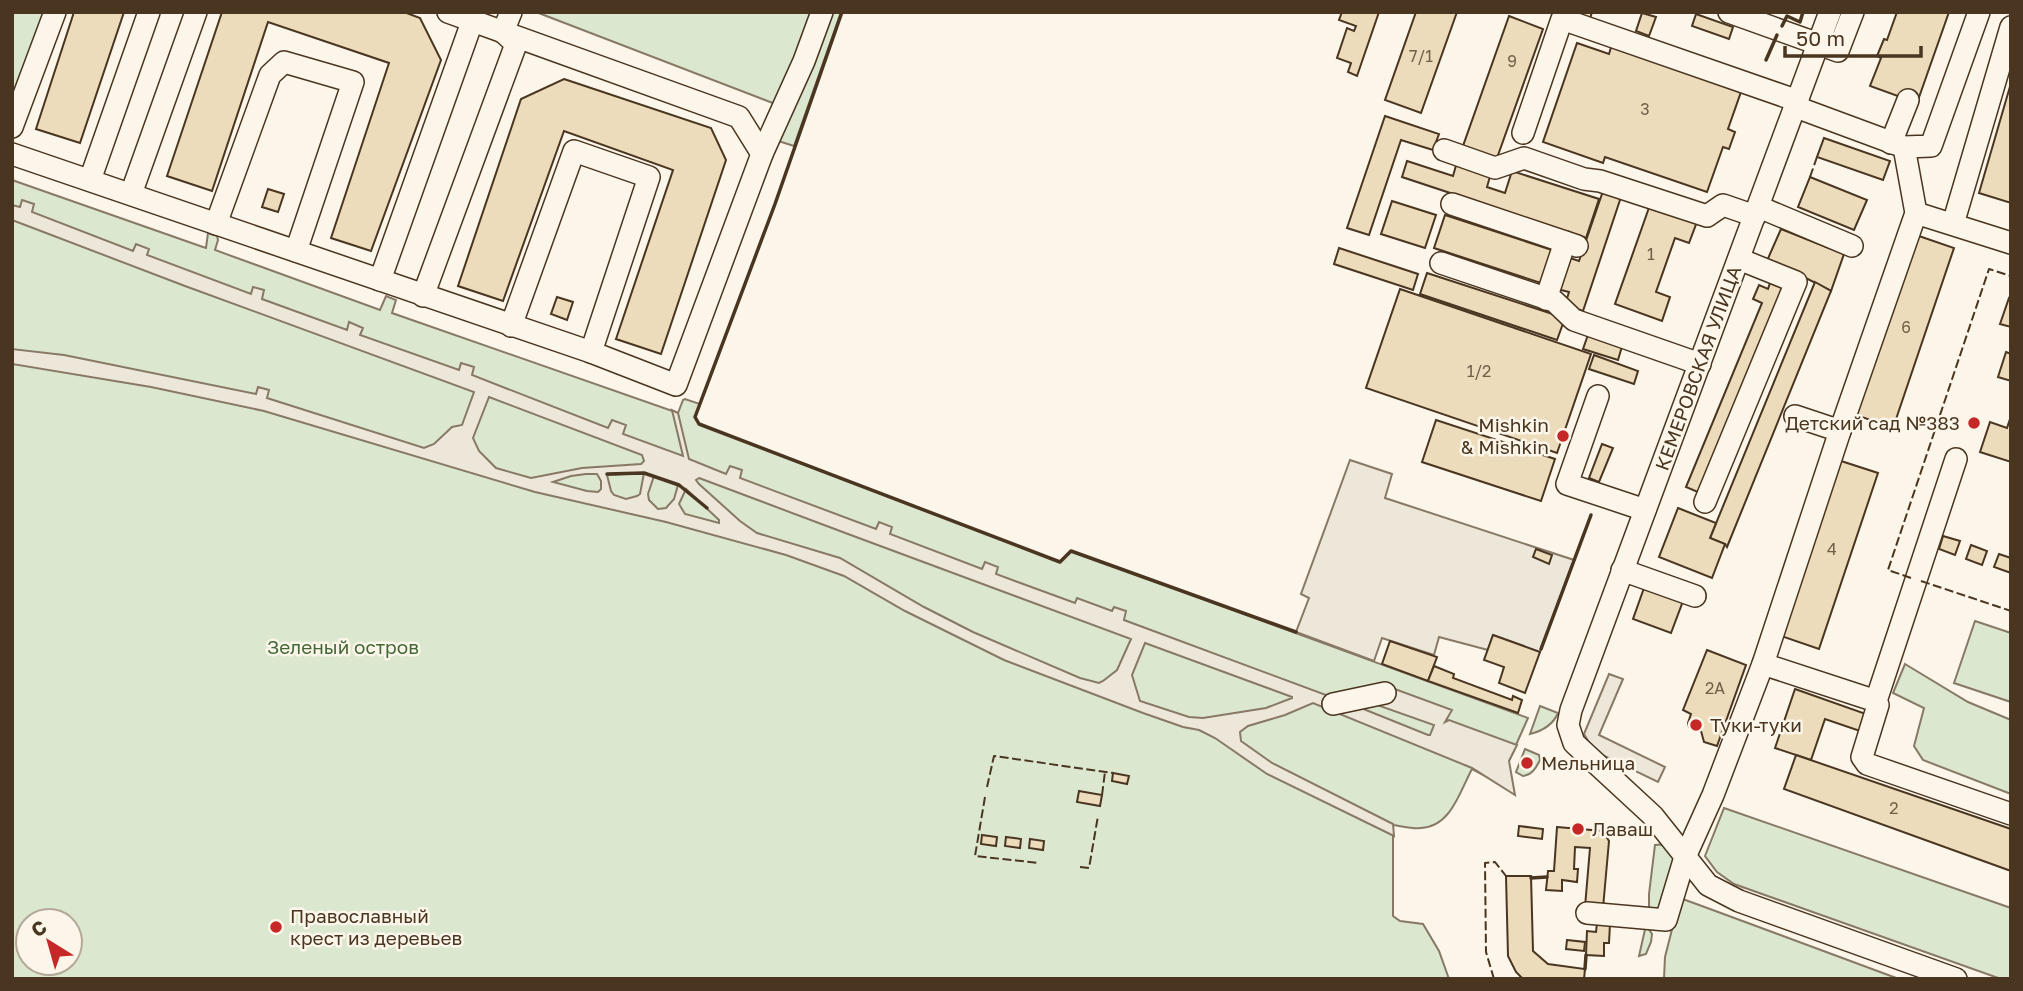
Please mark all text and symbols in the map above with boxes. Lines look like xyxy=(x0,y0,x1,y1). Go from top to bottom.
scale bar xyxy=(1785,14,1922,58)
text: 50 m xyxy=(1796,25,1845,51)
house number: 7/1 xyxy=(1409,46,1433,66)
house number: 9 xyxy=(1507,51,1517,71)
house number: 3 xyxy=(1640,99,1650,119)
house number: 1 xyxy=(1647,244,1655,264)
street label: КЕМЕРОВСКАЯ УЛИЦА xyxy=(1650,262,1745,473)
house number: 6 xyxy=(1901,317,1911,337)
house number: 1/2 xyxy=(1467,361,1491,381)
place label: Детский сад №383 xyxy=(1785,411,1960,434)
place label: Mishkin & Mishkin xyxy=(1461,413,1549,458)
marker: Детский сад №383 xyxy=(1966,415,1982,431)
marker: Mishkin & Mishkin xyxy=(1555,428,1571,444)
house number: 4 xyxy=(1827,539,1837,559)
park label: Зеленый остров xyxy=(267,635,419,658)
house number: 2А xyxy=(1705,678,1725,698)
place label: Туки-туки xyxy=(1710,713,1802,736)
marker: Туки-туки xyxy=(1688,717,1704,733)
place label: Мельница xyxy=(1541,751,1635,774)
marker: Мельница xyxy=(1519,755,1535,771)
house number: 2 xyxy=(1889,798,1899,818)
place label: Лаваш xyxy=(1592,817,1653,840)
marker: Лаваш xyxy=(1570,821,1586,837)
place label: Православный крест из деревьев xyxy=(290,904,462,949)
north arrow xyxy=(14,907,84,977)
text: С xyxy=(26,915,51,941)
marker: Православный крест из деревьев xyxy=(268,919,284,935)

